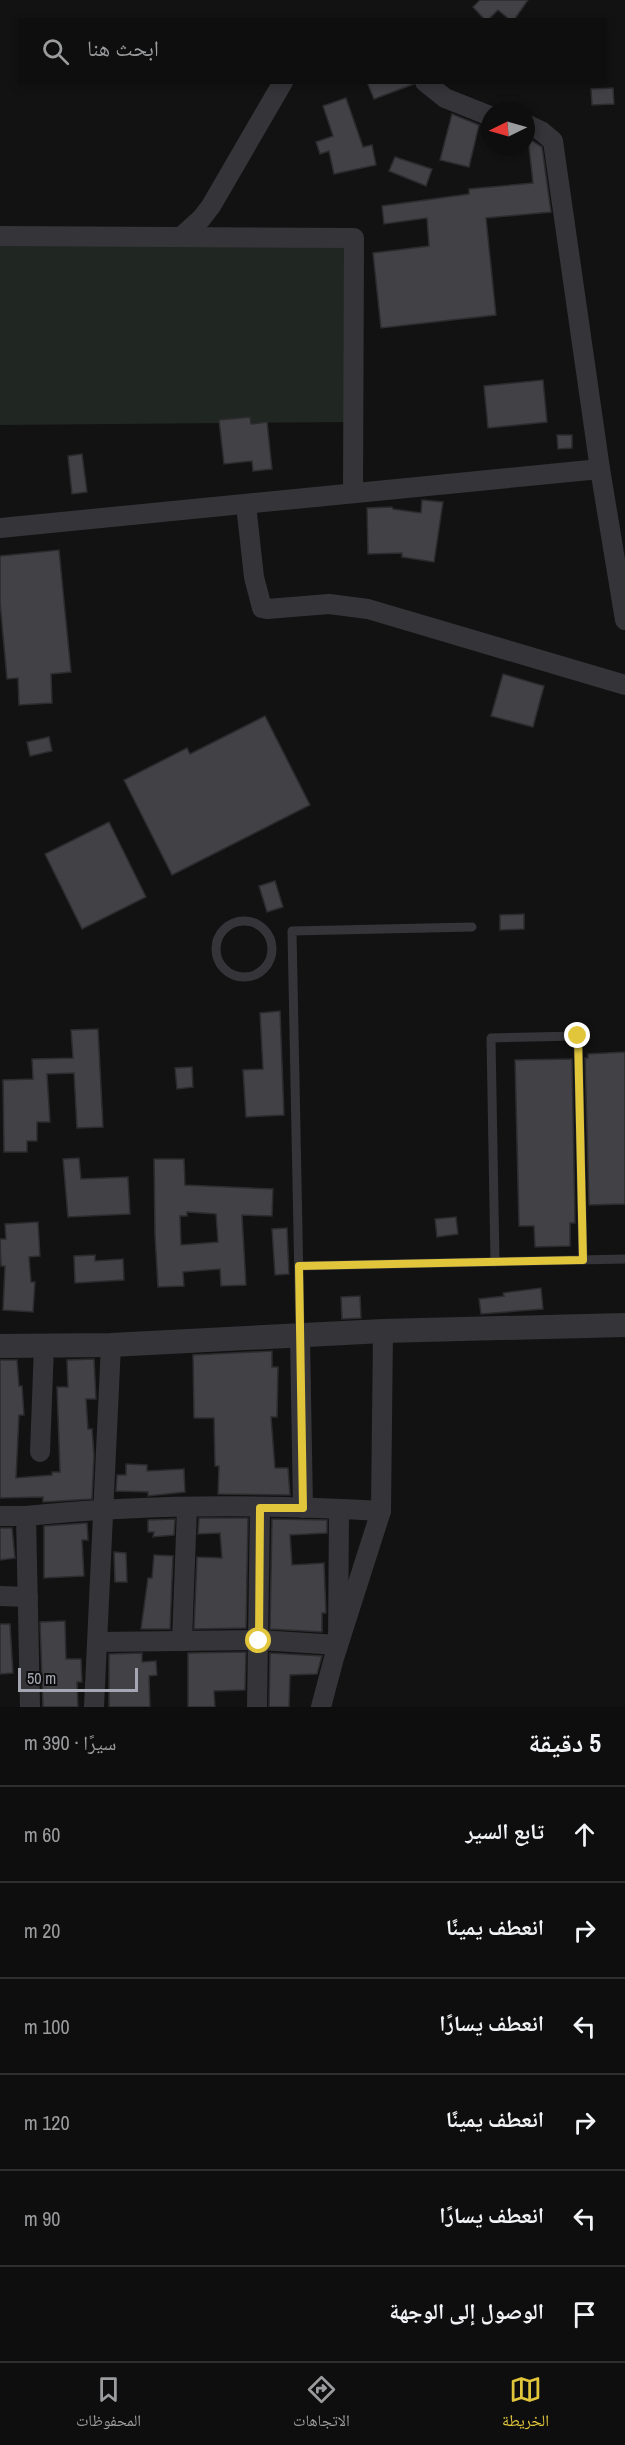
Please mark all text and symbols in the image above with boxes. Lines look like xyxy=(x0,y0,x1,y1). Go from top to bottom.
search box xyxy=(18,18,607,84)
text: ابحث هنا xyxy=(87,33,159,63)
icon: search xyxy=(39,35,72,68)
north arrow xyxy=(481,102,535,156)
route end xyxy=(564,1022,590,1048)
route start xyxy=(245,1627,271,1653)
scale bar xyxy=(18,1665,138,1692)
text: 50 m xyxy=(27,1667,56,1689)
text: 5 دقيقة xyxy=(529,1725,601,1760)
text: سيرًا · 390 m xyxy=(24,1729,117,1756)
text: تابع السير xyxy=(466,1816,544,1846)
icon: ahead xyxy=(568,1818,601,1851)
text: 60 m xyxy=(24,1821,60,1848)
text: انعطف يمينًا xyxy=(446,1912,544,1942)
icon: right xyxy=(568,1914,601,1947)
text: 20 m xyxy=(24,1917,60,1944)
text: انعطف يسارًا xyxy=(439,2008,544,2038)
icon: left xyxy=(568,2010,601,2043)
text: 100 m xyxy=(24,2013,70,2040)
text: انعطف يمينًا xyxy=(446,2104,544,2134)
icon: right xyxy=(568,2106,601,2139)
text: 120 m xyxy=(24,2109,70,2136)
text: انعطف يسارًا xyxy=(439,2200,544,2230)
icon: left xyxy=(568,2202,601,2235)
text: 90 m xyxy=(24,2205,60,2232)
text: الوصول إلى الوجهة xyxy=(389,2296,544,2326)
icon: arrive xyxy=(568,2298,601,2331)
tab: المحفوظات xyxy=(76,2373,141,2436)
tab: الاتجاهات xyxy=(293,2373,350,2436)
tab: الخريطة xyxy=(502,2373,549,2436)

